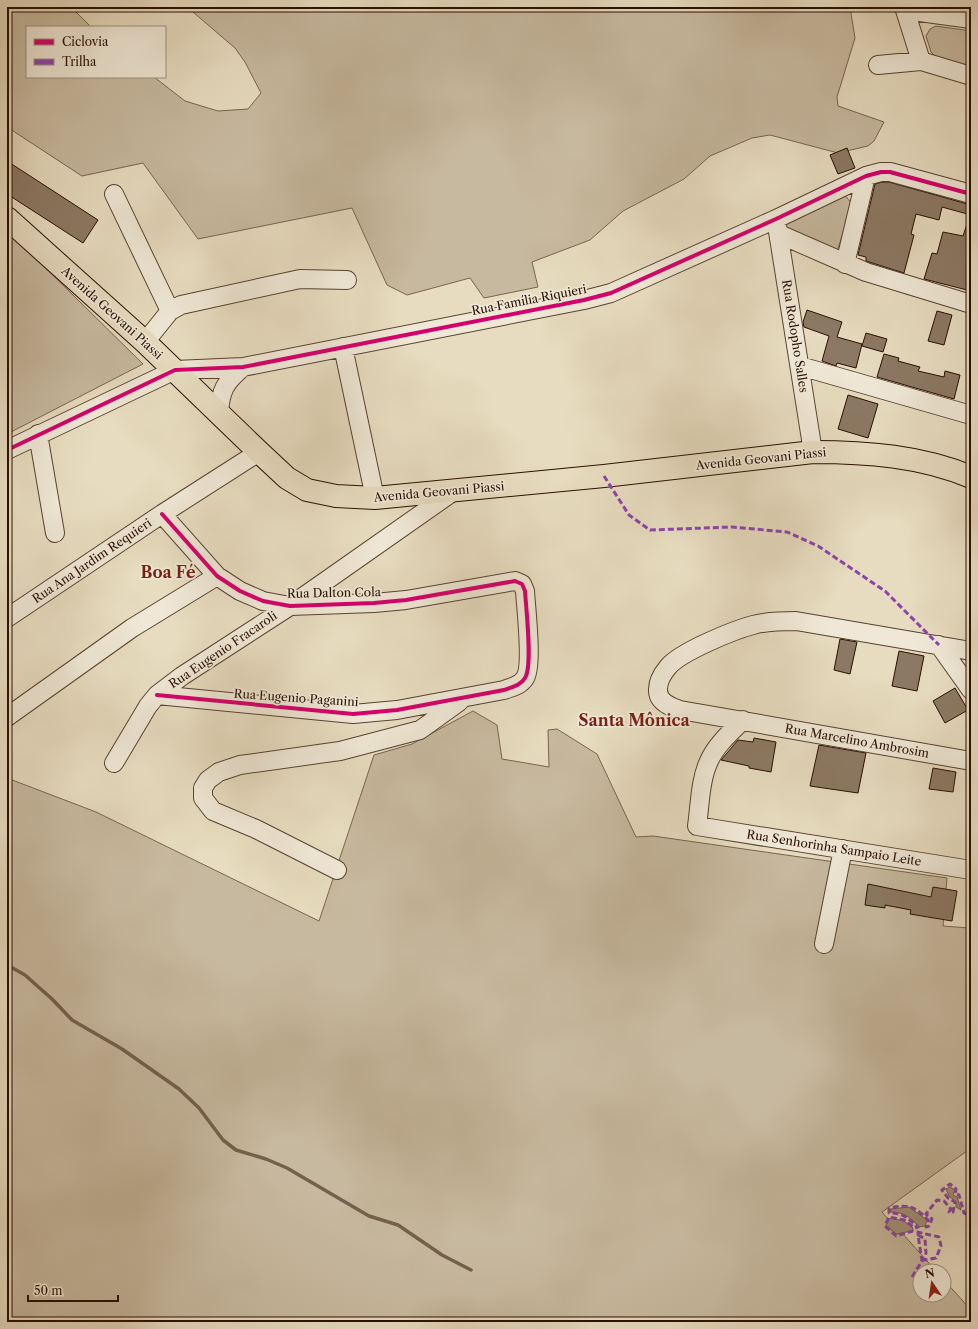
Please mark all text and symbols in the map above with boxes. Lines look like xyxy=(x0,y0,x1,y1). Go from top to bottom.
legend xyxy=(26,26,166,78)
text: Ciclovia xyxy=(62,34,109,49)
text: Trilha xyxy=(62,54,97,69)
street label: Avenida Geovani Piassi xyxy=(58,263,166,362)
street label: Rua Rodopho Salles xyxy=(779,278,812,394)
street label: Rua Família Riquieri xyxy=(470,281,588,318)
street label: Avenida Geovani Piassi xyxy=(694,444,827,473)
street label: Avenida Geovani Piassi xyxy=(372,478,505,505)
street label: Rua Ana Jardim Requieri xyxy=(29,515,155,606)
district label: Boa Fé xyxy=(141,562,196,582)
street label: Rua Dalton Cola xyxy=(287,584,382,601)
street label: Rua Eugenio Fracaroli xyxy=(166,608,280,691)
street label: Rua Eugenio Paganini xyxy=(233,686,359,709)
district label: Santa Mônica xyxy=(578,710,690,730)
street label: Rua Marcelino Ambrosim xyxy=(784,720,930,761)
street label: Rua Senhorinha Sampaio Leite xyxy=(746,826,923,869)
north arrow xyxy=(912,1263,952,1303)
text: N xyxy=(924,1265,936,1281)
scale bar xyxy=(28,1277,118,1303)
text: 50 m xyxy=(34,1283,63,1298)

